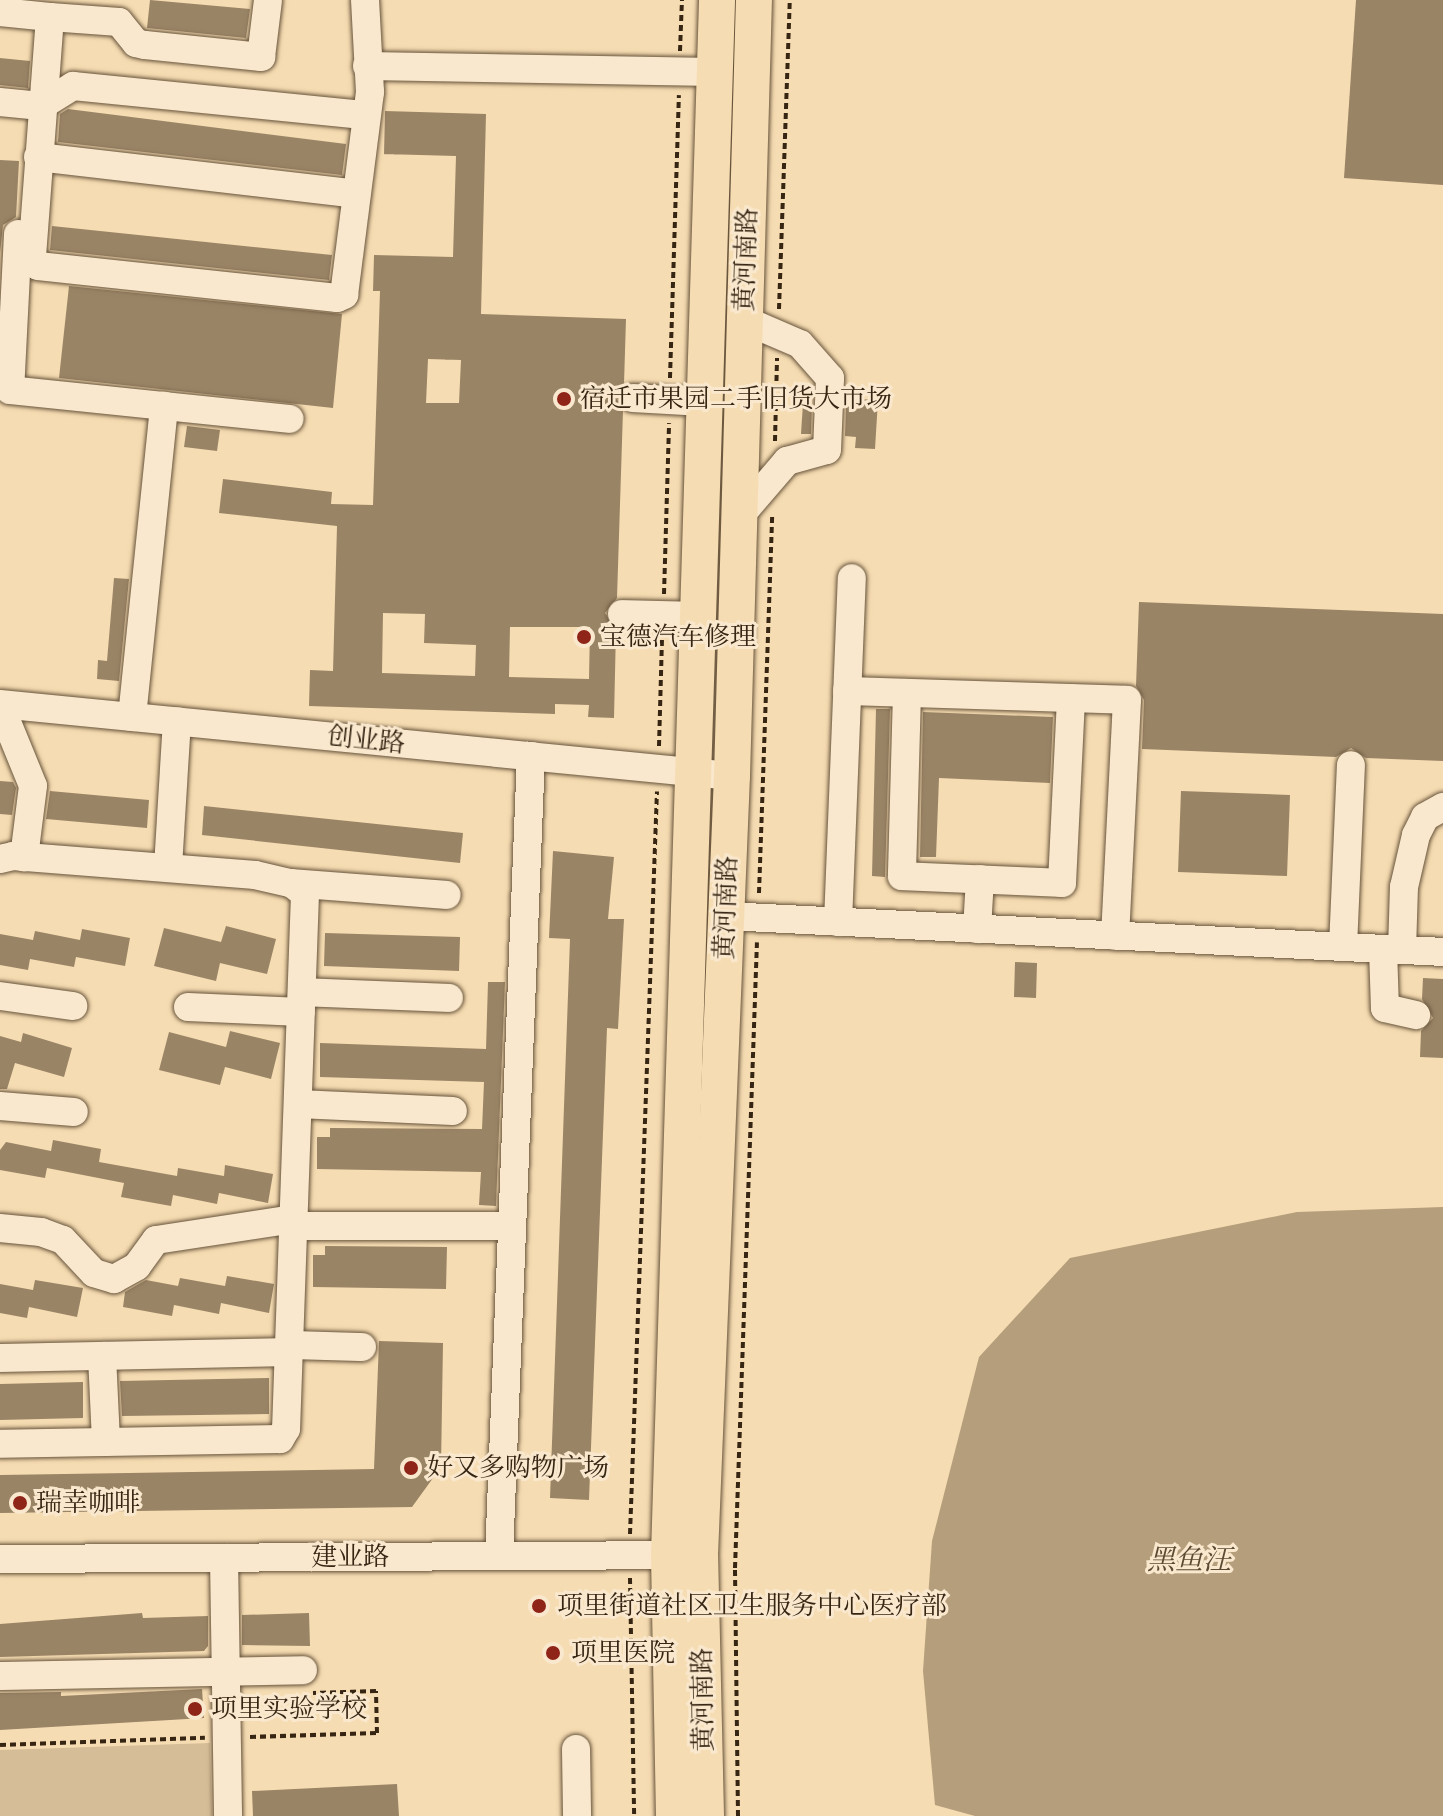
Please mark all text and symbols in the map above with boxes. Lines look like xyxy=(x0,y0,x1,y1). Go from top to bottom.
street label: 黄河南路 xyxy=(729,207,763,313)
place label: 宿迁市果园二手旧货大市场 xyxy=(580,383,892,415)
marker: 宿迁市果园二手旧货大市场 xyxy=(555,390,573,408)
place label: 宝德汽车修理 xyxy=(600,621,756,653)
marker: 宝德汽车修理 xyxy=(575,628,593,646)
street label: 创业路 xyxy=(326,720,406,760)
street label: 黄河南路 xyxy=(709,855,743,961)
place label: 好又多购物广场 xyxy=(427,1452,609,1484)
marker: 好又多购物广场 xyxy=(402,1459,420,1477)
place label: 瑞幸咖啡 xyxy=(36,1487,140,1519)
marker: 瑞幸咖啡 xyxy=(11,1494,29,1512)
street label: 建业路 xyxy=(311,1541,389,1573)
water label: 黑鱼汪 xyxy=(1147,1543,1231,1577)
place label: 项里街道社区卫生服务中心医疗部 xyxy=(557,1590,947,1622)
marker: 项里街道社区卫生服务中心医疗部 xyxy=(528,1595,550,1617)
place label: 项里医院 xyxy=(571,1637,675,1669)
marker: 项里医院 xyxy=(542,1642,564,1664)
street label: 黄河南路 xyxy=(686,1648,720,1752)
place label: 项里实验学校 xyxy=(211,1693,367,1725)
marker: 项里实验学校 xyxy=(186,1700,204,1718)

